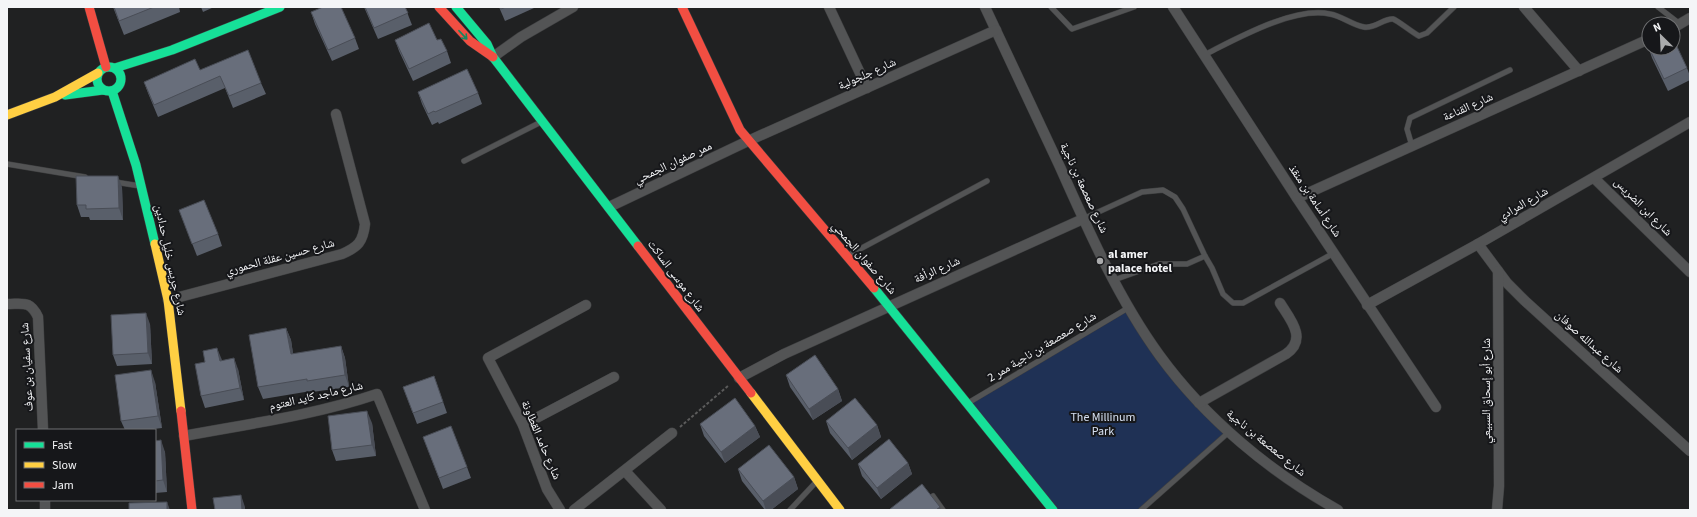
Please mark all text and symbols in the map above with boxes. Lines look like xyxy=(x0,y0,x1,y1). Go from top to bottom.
north arrow xyxy=(1641,16,1681,56)
text: N xyxy=(1651,19,1664,36)
one-way arrow xyxy=(459,30,468,40)
street label: شارع جلجولية xyxy=(835,54,899,94)
street label: شارع القناعة xyxy=(1440,88,1496,126)
street label: ممر صفوان الجمحي xyxy=(631,137,715,189)
street label: شارع صعصعة بن ناجية xyxy=(1056,140,1112,236)
street label: شارع أسامة بن منقذ xyxy=(1284,161,1346,241)
street label: شارع ابن الضريس xyxy=(1610,174,1676,240)
street label: شارع المرادي xyxy=(1495,183,1552,226)
street label: شارع جريس خليل حدادين xyxy=(150,203,190,317)
street label: شارع صفوان الجمحي xyxy=(827,218,901,299)
street label: شارع حسين عقلة الحموري xyxy=(224,234,337,281)
street label: شارع موسى الساكت xyxy=(643,237,709,316)
place label: al amer palace hotel xyxy=(1108,246,1173,277)
street label: شارع الرأفة xyxy=(911,252,963,288)
marker: al amer palace hotel xyxy=(1095,256,1105,266)
street label: شارع عبدالله صوفان xyxy=(1551,307,1627,377)
street label: شارع صعصعة بن ناجية ممر 2 xyxy=(984,308,1100,386)
street label: شارع سفيان بن عوف xyxy=(16,322,38,412)
street label: شارع أبو إسحاق السبيعي xyxy=(1478,338,1496,444)
street label: شارع ماجد كايد العتوم xyxy=(267,377,365,415)
street label: شارع حامد القطاونة xyxy=(517,398,565,482)
street label: شارع صعصعة بن ناجية xyxy=(1222,405,1310,481)
park label: The Millinum Park xyxy=(1070,409,1136,440)
legend xyxy=(16,429,156,501)
text: Fast xyxy=(52,437,72,454)
text: Slow xyxy=(52,457,77,474)
text: Jam xyxy=(52,477,74,494)

